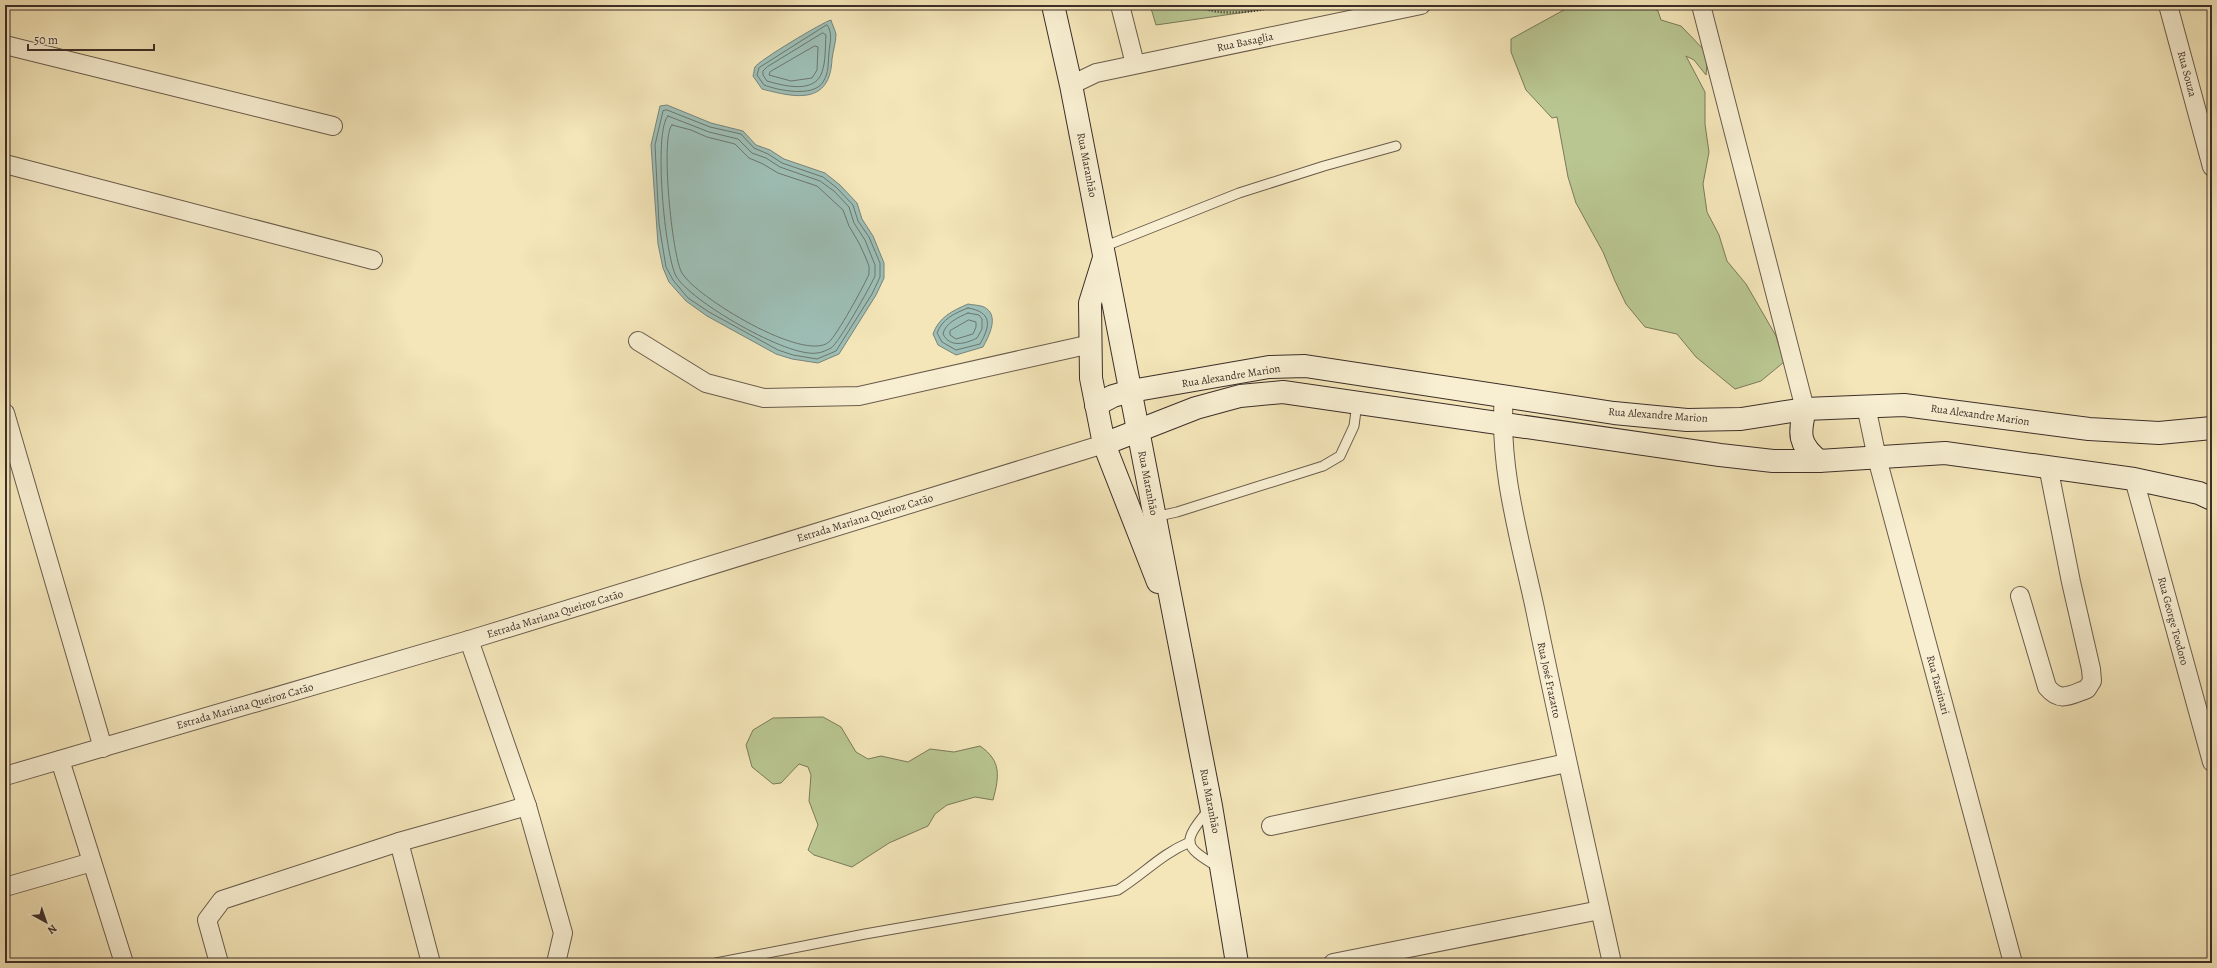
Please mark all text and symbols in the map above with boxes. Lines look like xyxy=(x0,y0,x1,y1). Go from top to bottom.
scale bar xyxy=(28,26,154,52)
street label: Rua Basaglia xyxy=(1215,29,1275,55)
text: 50 m xyxy=(34,32,58,48)
street label: Rua Souza xyxy=(2174,49,2201,99)
street label: Rua Maranhão xyxy=(1073,131,1101,199)
street label: Rua Alexandre Marion xyxy=(1181,361,1281,391)
street label: Rua Alexandre Marion xyxy=(1930,401,2030,429)
street label: Rua Alexandre Marion xyxy=(1608,404,1708,426)
street label: Rua Maranhão xyxy=(1134,449,1162,517)
street label: Estrada Mariana Queiroz Catão xyxy=(795,490,935,546)
street label: Rua George Teodoro xyxy=(2154,575,2192,667)
street label: Estrada Mariana Queiroz Catão xyxy=(485,586,625,642)
street label: Rua José Frazatto xyxy=(1534,641,1564,720)
street label: Rua Tassinari xyxy=(1923,654,1953,716)
street label: Estrada Mariana Queiroz Catão xyxy=(175,679,316,733)
street label: Rua Maranhão xyxy=(1196,767,1224,835)
north arrow xyxy=(26,902,66,942)
text: N xyxy=(44,921,60,938)

